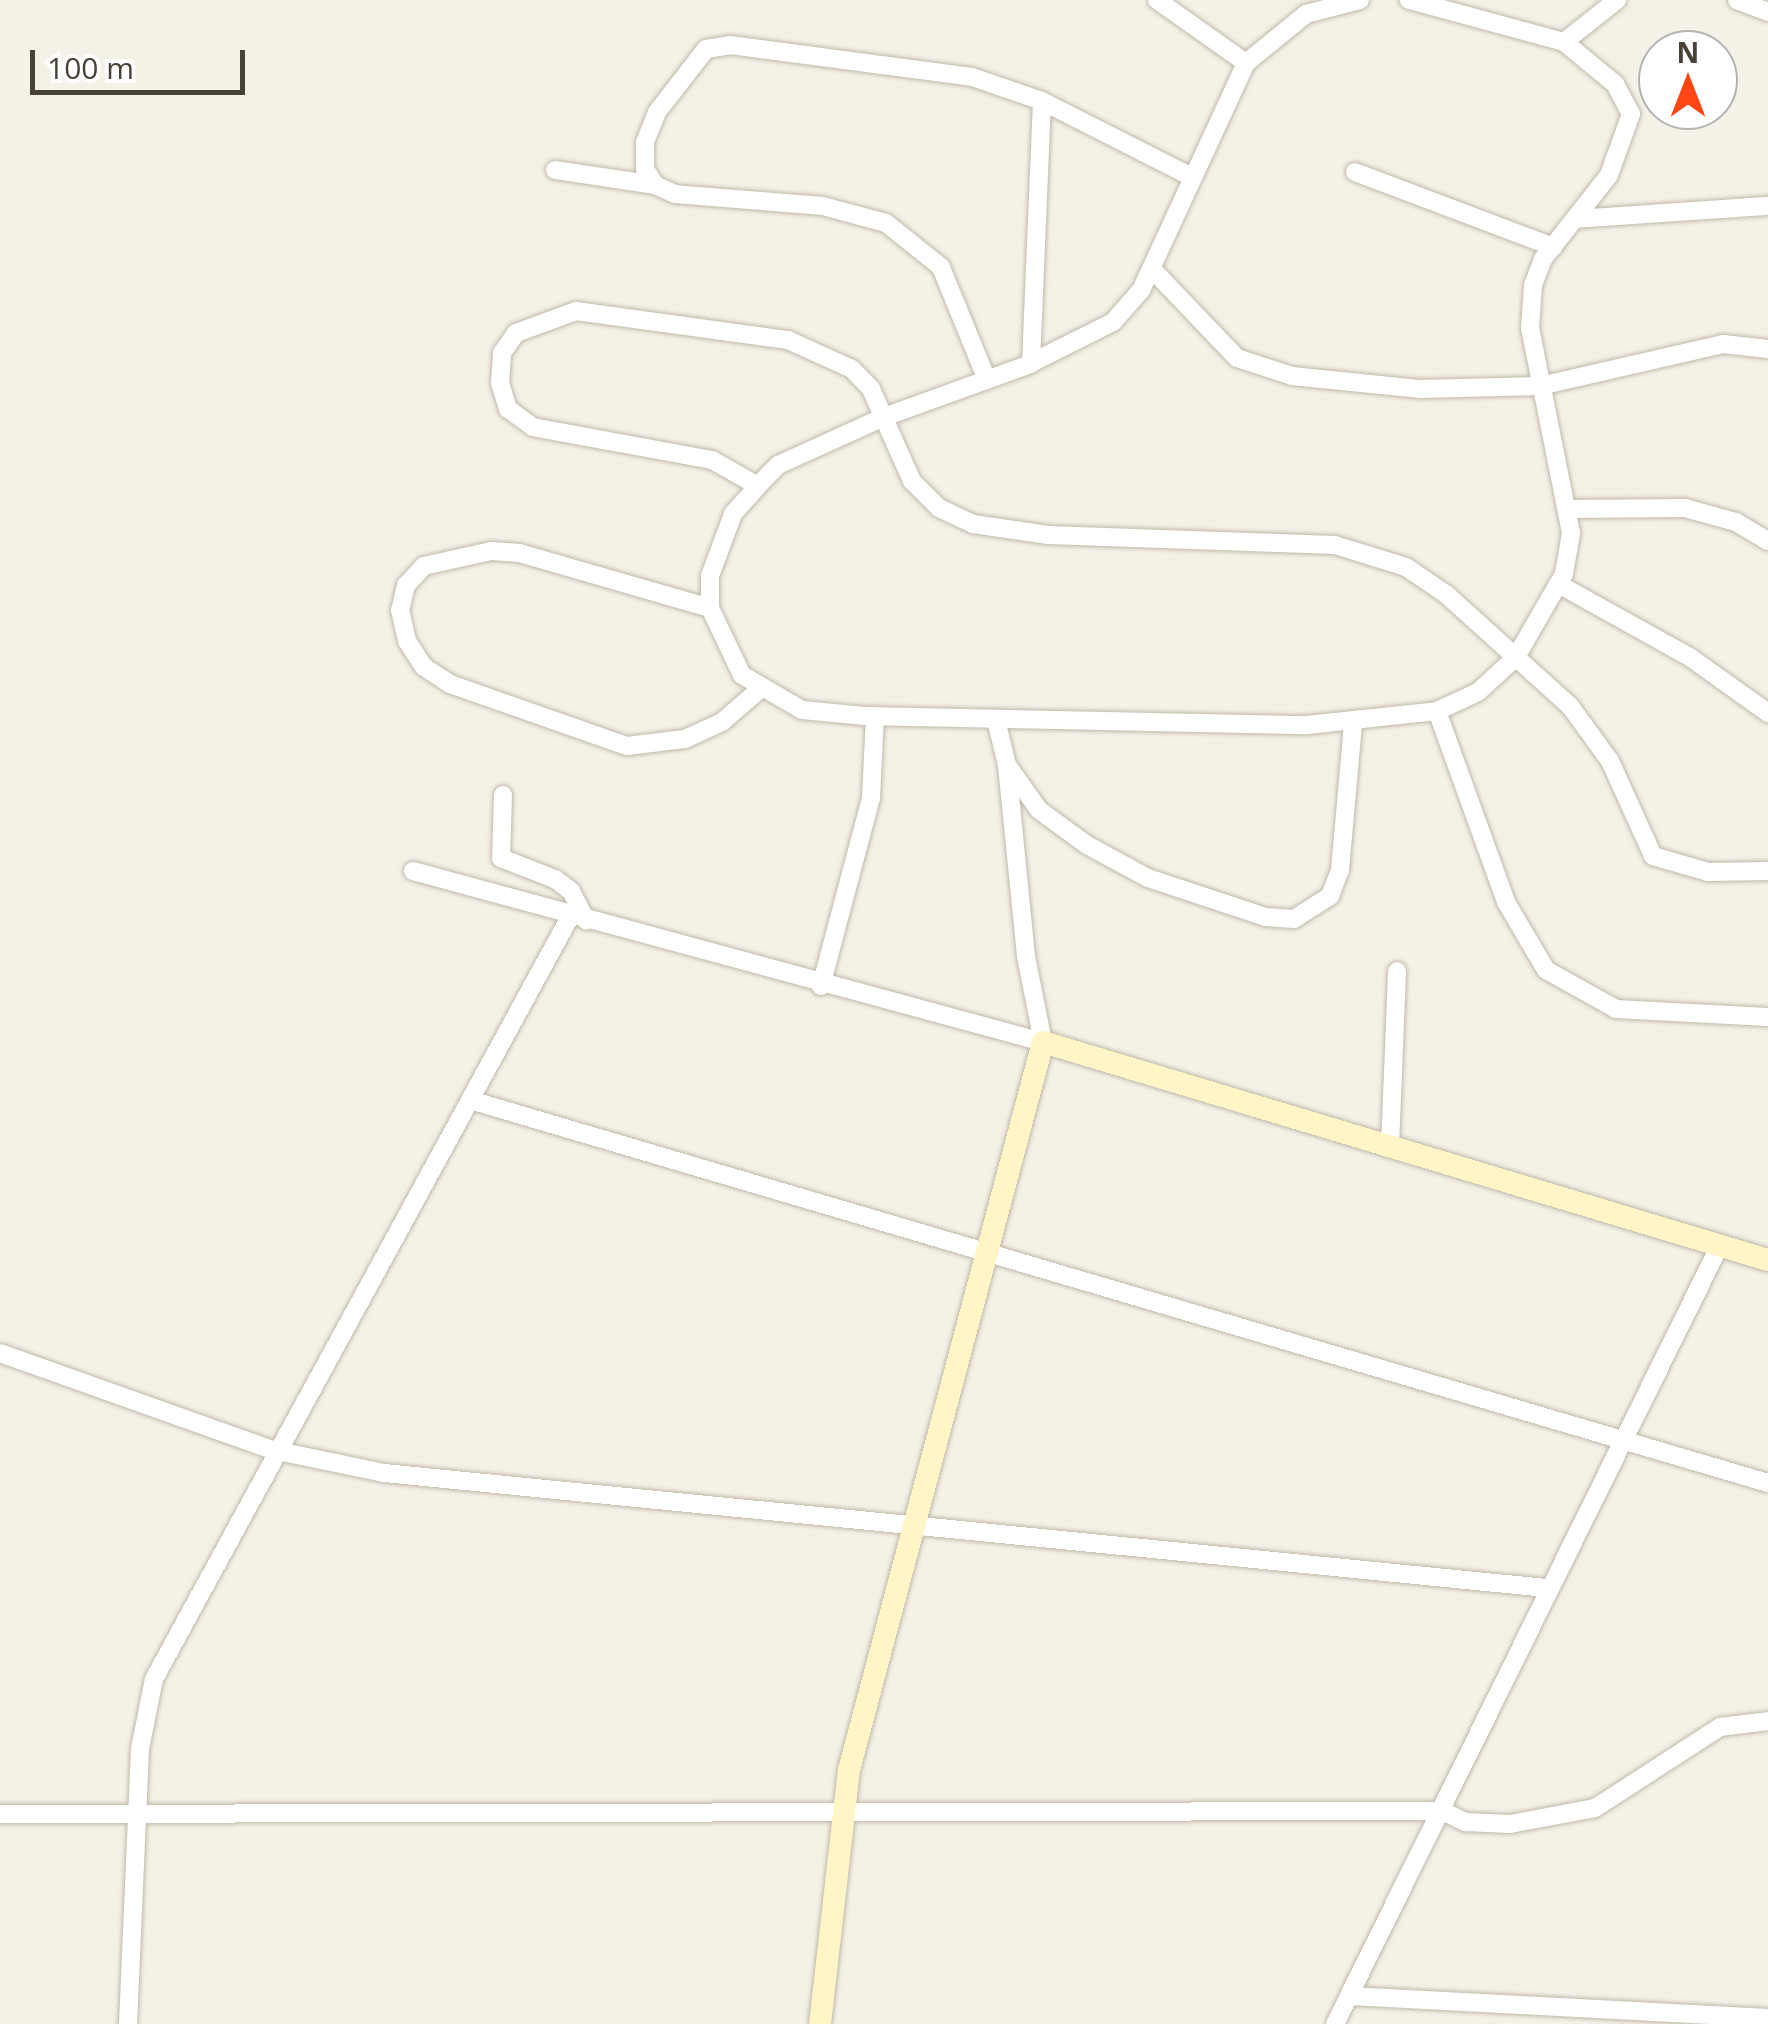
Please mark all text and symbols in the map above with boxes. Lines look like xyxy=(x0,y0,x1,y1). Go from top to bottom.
scale bar xyxy=(35,30,250,92)
north arrow xyxy=(1638,30,1738,130)
text: N xyxy=(1677,33,1699,71)
text: 100 m xyxy=(47,47,134,88)

